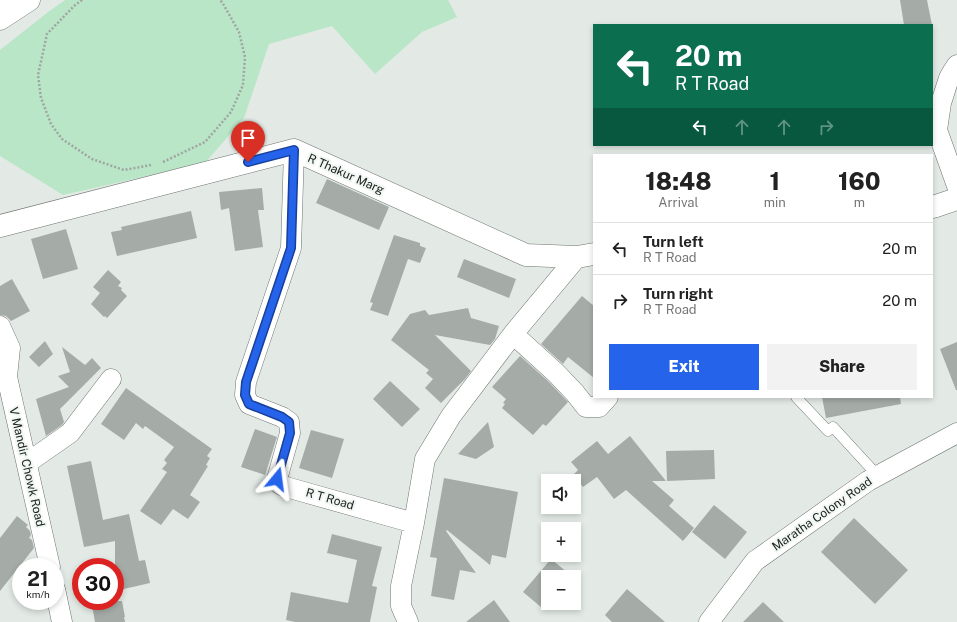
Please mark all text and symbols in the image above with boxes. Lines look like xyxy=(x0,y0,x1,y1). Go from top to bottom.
text: 20 m xyxy=(675,39,742,72)
icon: left xyxy=(609,40,661,92)
text: R T Road xyxy=(675,73,749,94)
icon: left xyxy=(689,116,711,138)
icon: ahead xyxy=(731,116,753,138)
icon: ahead xyxy=(773,116,795,138)
icon: right xyxy=(815,116,837,138)
pin xyxy=(231,121,265,162)
icon: arrive xyxy=(237,127,259,149)
street label: R Thakur Marg xyxy=(306,151,386,197)
text: 18:48 xyxy=(645,167,711,195)
text: 1 xyxy=(770,167,780,195)
text: 160 xyxy=(838,167,881,195)
text: Arrival xyxy=(658,195,698,210)
text: min xyxy=(764,195,786,210)
text: m xyxy=(854,195,865,210)
text: Turn left xyxy=(643,233,704,250)
icon: left xyxy=(609,238,631,260)
text: 20 m xyxy=(882,240,917,257)
text: R T Road xyxy=(643,250,697,265)
text: Turn right xyxy=(643,285,713,302)
icon: right xyxy=(609,290,631,312)
text: 20 m xyxy=(882,292,917,309)
text: R T Road xyxy=(643,302,697,317)
button: Exit xyxy=(609,344,759,390)
button: Share xyxy=(767,344,917,390)
street label: V Mandir Chowk Road xyxy=(6,406,48,528)
position arrow xyxy=(256,458,298,500)
map controls xyxy=(541,474,581,610)
button: sound xyxy=(541,474,581,514)
street label: Maratha Colony Road xyxy=(769,474,875,554)
street label: R T Road xyxy=(304,485,356,513)
button: + xyxy=(541,522,581,562)
speed limit sign: 30 xyxy=(72,558,124,610)
text: 21 xyxy=(27,567,49,591)
button: − xyxy=(541,570,581,610)
text: km/h xyxy=(26,588,50,600)

